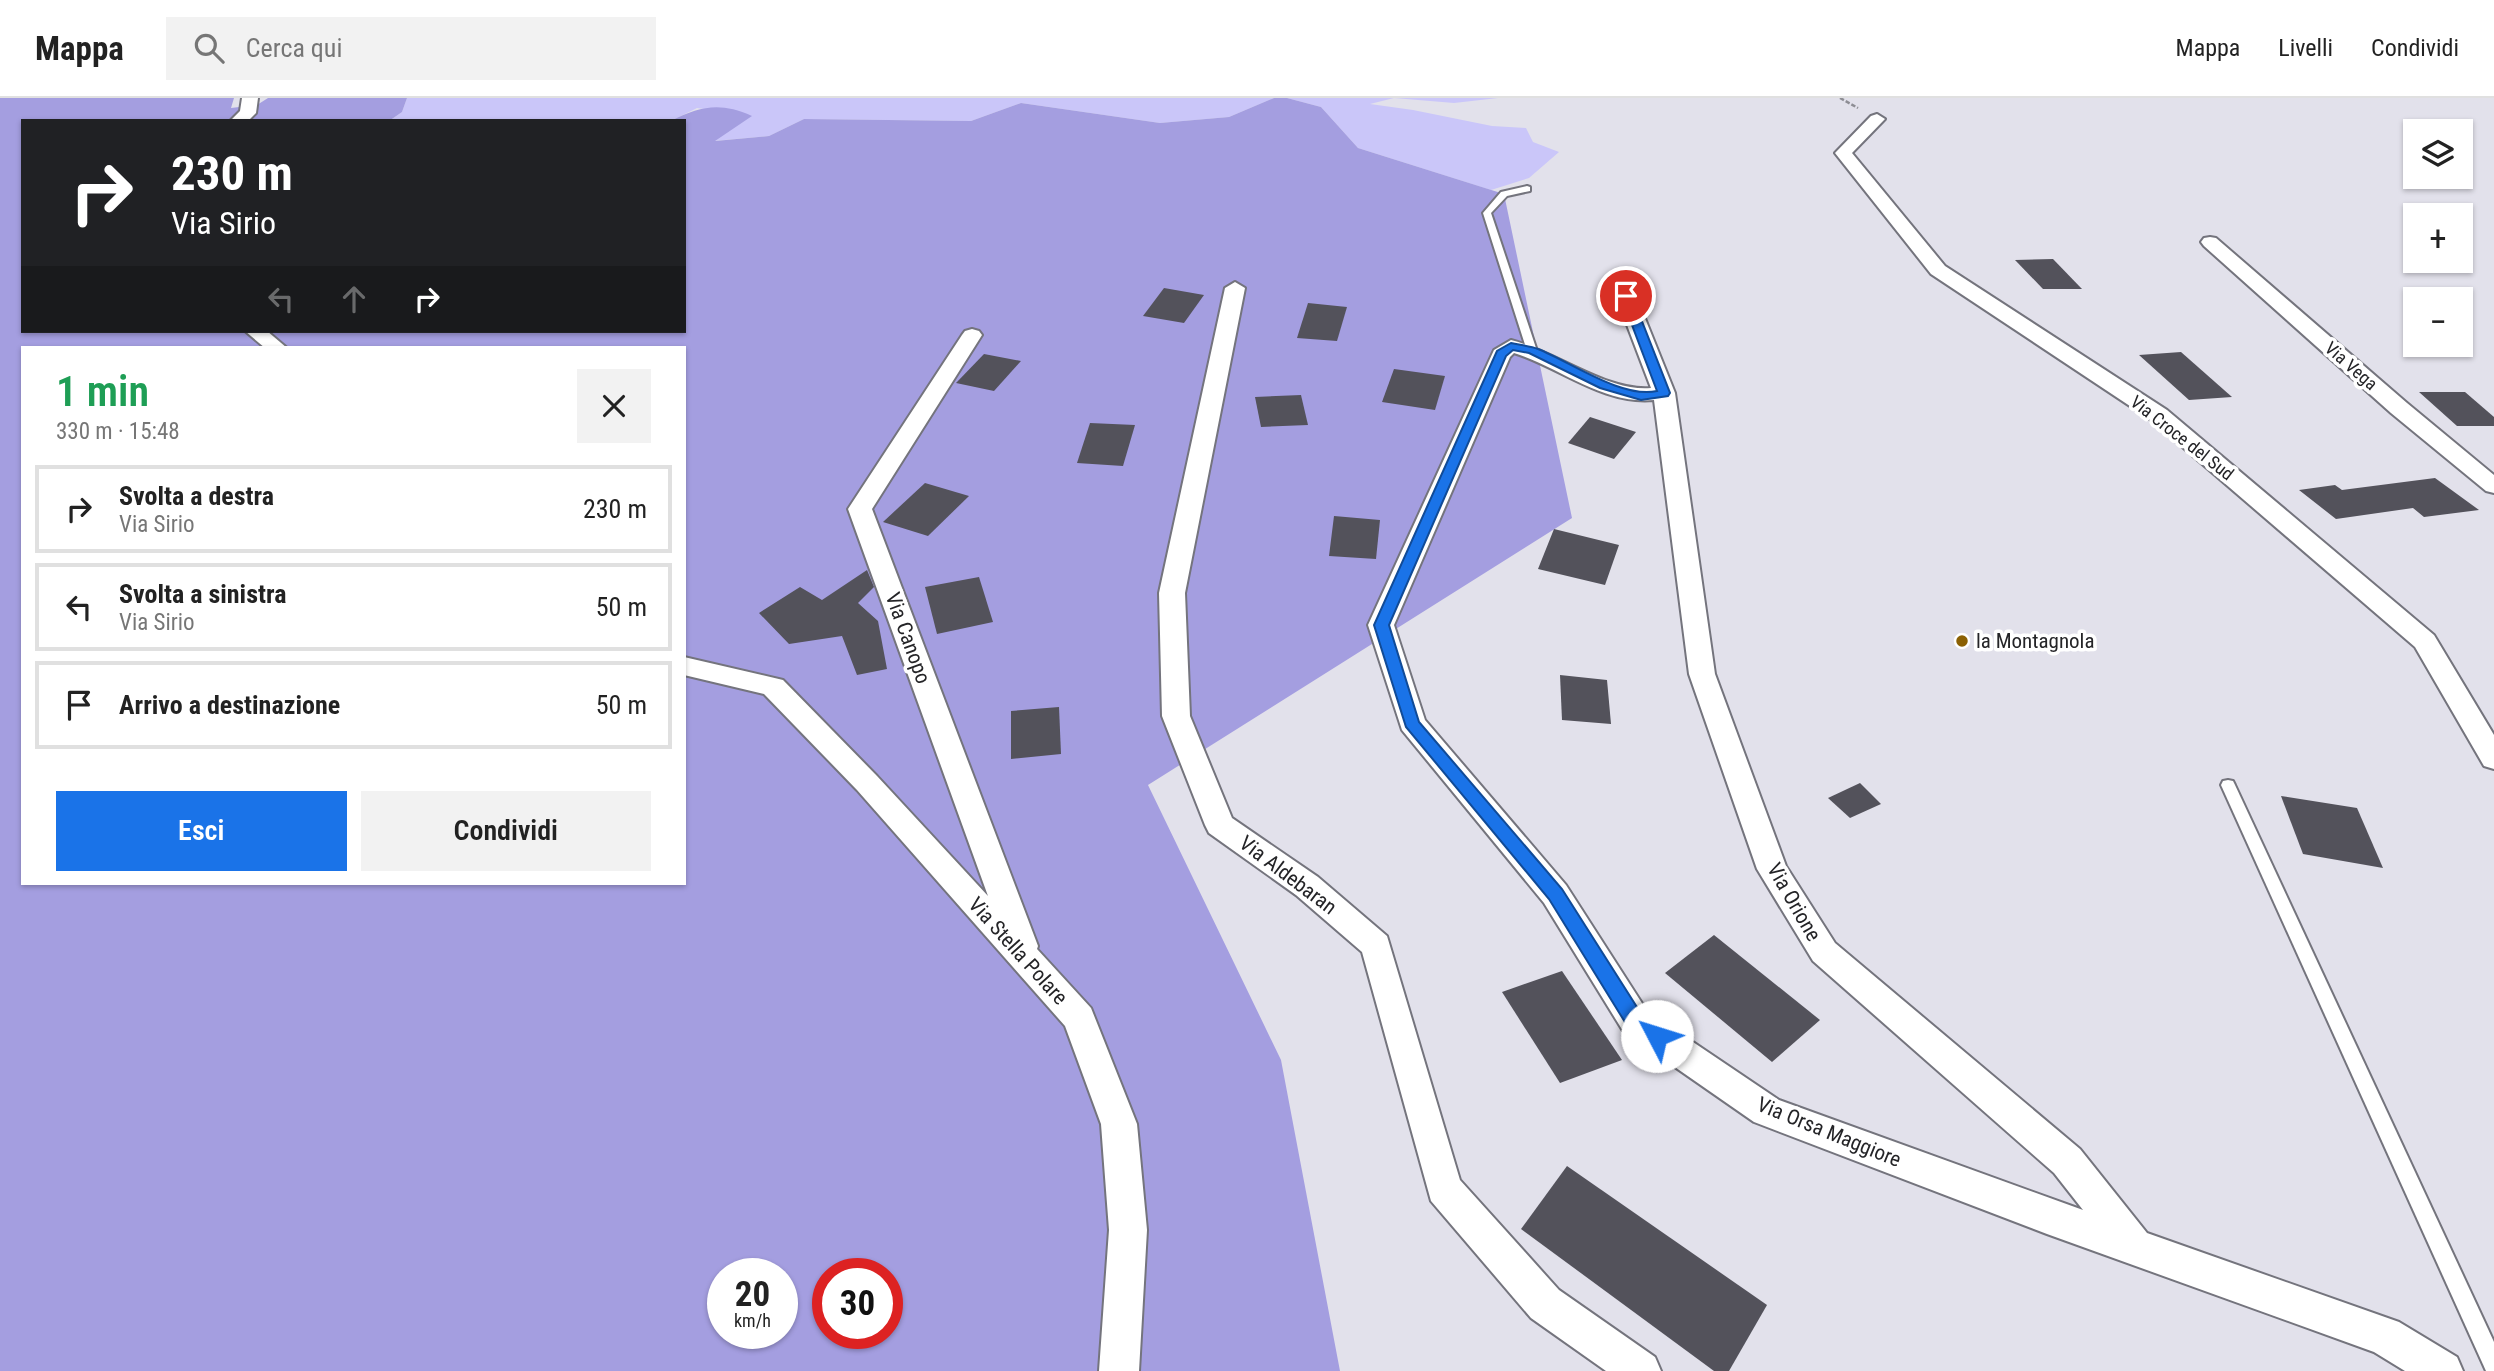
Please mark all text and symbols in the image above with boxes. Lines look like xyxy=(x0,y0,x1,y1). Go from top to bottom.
search box xyxy=(166,17,656,80)
text: Mappa xyxy=(35,29,124,68)
icon: search xyxy=(190,29,228,67)
text: Cerca qui xyxy=(246,33,342,63)
text: Mappa xyxy=(2176,34,2240,62)
text: Livelli xyxy=(2278,34,2333,62)
text: Condividi xyxy=(2371,34,2459,62)
map controls xyxy=(2403,119,2473,357)
button: layers xyxy=(2403,119,2473,189)
text: 230 m xyxy=(171,145,293,202)
icon: right xyxy=(56,147,147,238)
button: + xyxy=(2403,203,2473,273)
text: Via Sirio xyxy=(171,204,276,242)
pin xyxy=(1596,266,1656,326)
icon: arrive xyxy=(1607,277,1645,315)
icon: left xyxy=(262,280,300,318)
icon: ahead xyxy=(335,280,373,318)
icon: right xyxy=(408,280,446,318)
button: − xyxy=(2403,287,2473,357)
street label: Via Vega xyxy=(2321,337,2382,394)
text: 1 min xyxy=(56,367,149,416)
button: close xyxy=(577,369,651,443)
street label: Via Croce del Sud xyxy=(2127,391,2238,484)
text: 330 m · 15:48 xyxy=(56,418,180,445)
text: Svolta a destra xyxy=(119,481,274,511)
icon: right xyxy=(60,490,98,528)
text: 230 m xyxy=(583,494,647,524)
text: Via Sirio xyxy=(119,511,195,538)
text: Svolta a sinistra xyxy=(119,579,286,609)
icon: left xyxy=(60,588,98,626)
street label: Via Canopo xyxy=(880,589,936,687)
text: 50 m xyxy=(596,592,647,622)
text: Via Sirio xyxy=(119,609,195,636)
place label: la Montagnola xyxy=(1976,629,2095,653)
marker: la Montagnola xyxy=(1954,633,1970,649)
icon: arrive xyxy=(60,686,98,724)
text: Arrivo a destinazione xyxy=(119,690,340,720)
text: 50 m xyxy=(596,690,647,720)
button: Esci xyxy=(56,791,347,871)
button: Condividi xyxy=(361,791,651,871)
street label: Via Aldebaran xyxy=(1235,831,1341,919)
street label: Via Orione xyxy=(1762,859,1826,945)
street label: Via Stella Polare xyxy=(964,892,1072,1010)
position arrow xyxy=(1620,999,1694,1073)
street label: Via Orsa Maggiore xyxy=(1754,1092,1905,1172)
speed limit sign: 30 xyxy=(812,1258,903,1349)
text: 20 xyxy=(735,1274,770,1315)
text: km/h xyxy=(734,1310,771,1331)

